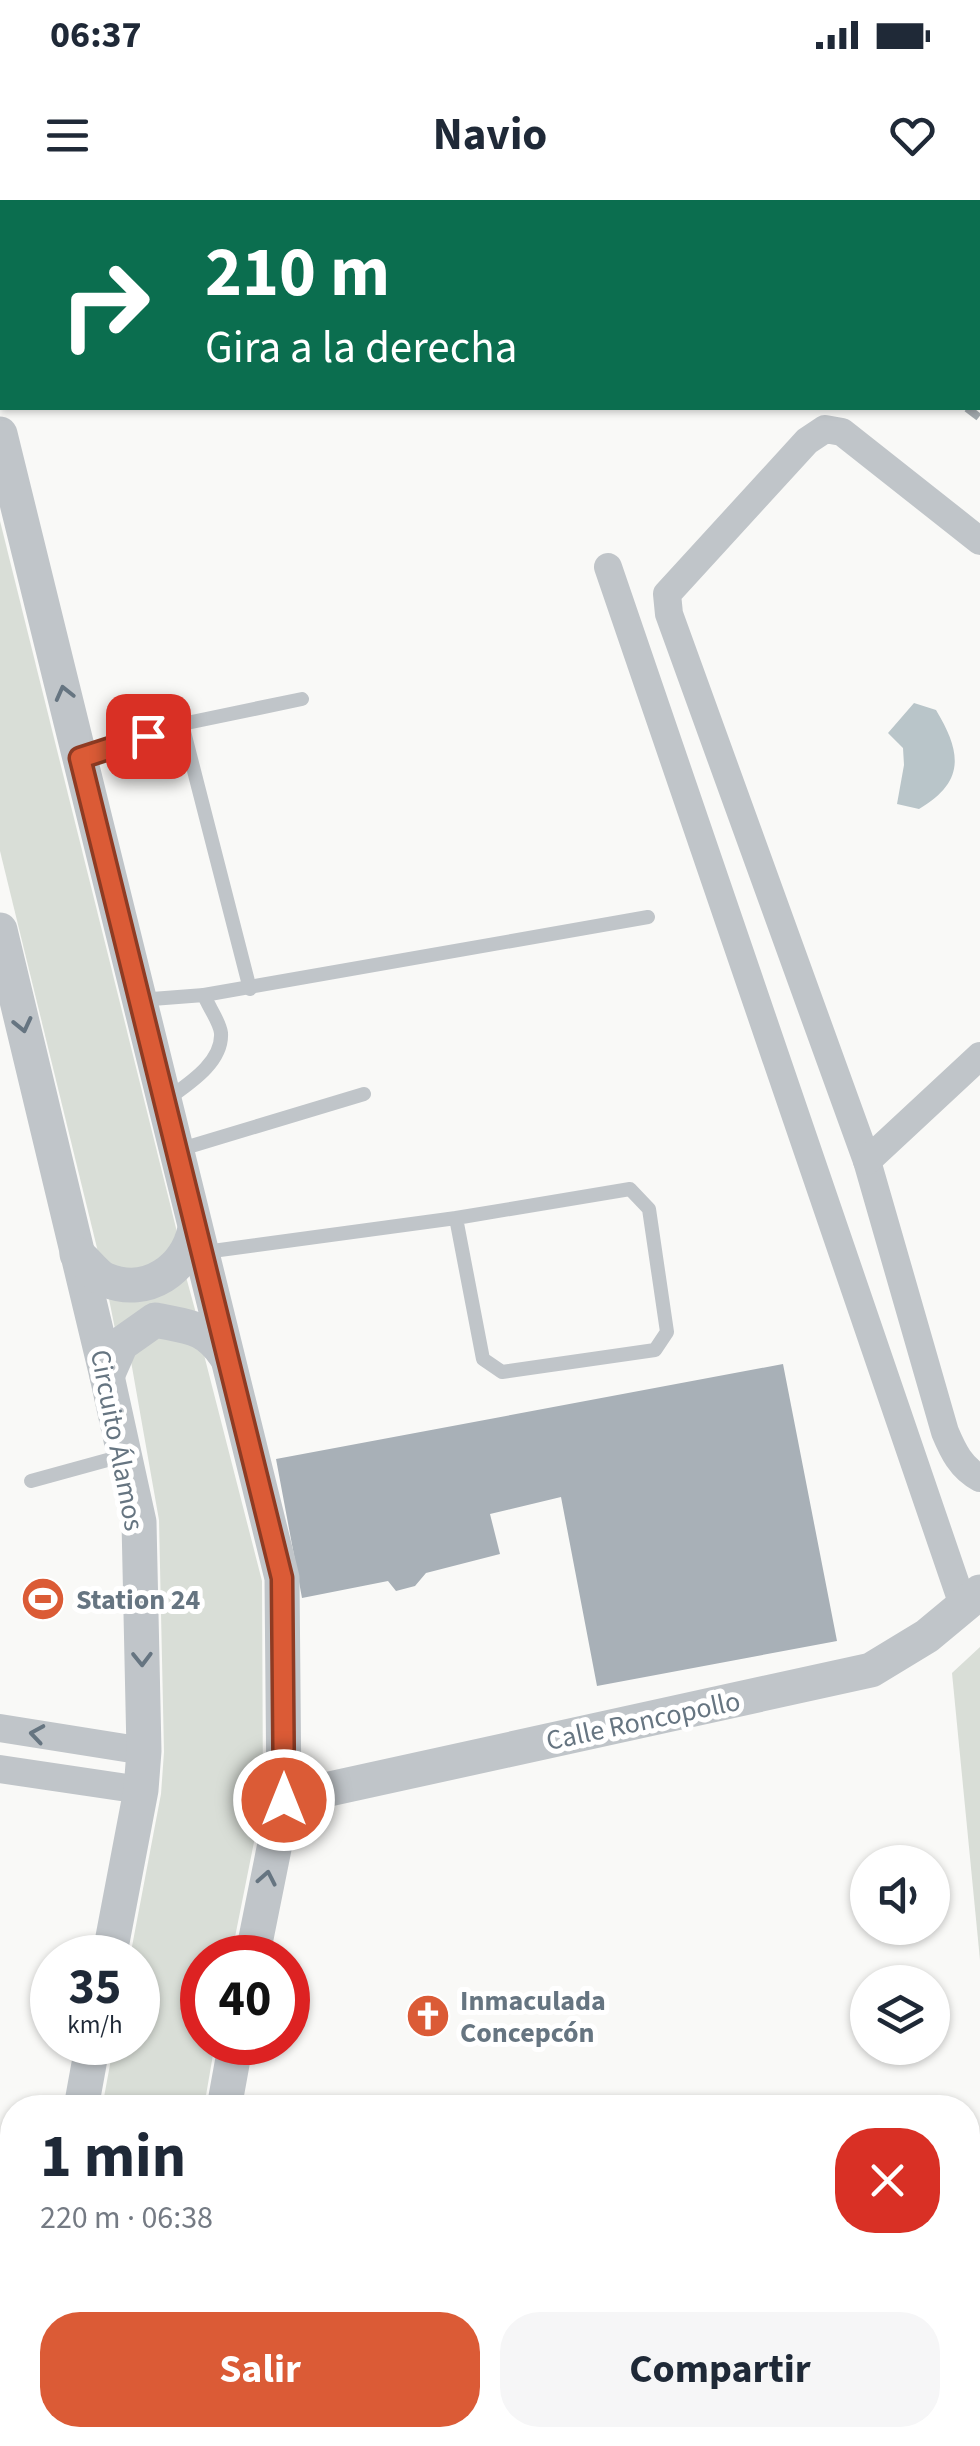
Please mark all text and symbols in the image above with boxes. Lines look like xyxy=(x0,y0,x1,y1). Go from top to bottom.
text: 06:37 xyxy=(50,8,142,62)
text: Navio xyxy=(433,103,547,167)
icon: menu xyxy=(40,108,95,163)
icon: heart xyxy=(885,108,940,163)
text: 210 m xyxy=(205,223,390,323)
icon: right xyxy=(40,240,170,370)
text: Gira a la derecha xyxy=(205,316,517,380)
one-way arrow xyxy=(54,685,75,702)
pin xyxy=(106,694,191,779)
icon: arrive xyxy=(121,709,176,764)
one-way arrow xyxy=(11,1016,32,1033)
street label: Circuito Álamos xyxy=(80,1346,154,1534)
sports icon: Station 24 xyxy=(20,1576,66,1622)
place label: Station 24 xyxy=(76,1580,201,1620)
one-way arrow xyxy=(131,1652,152,1668)
street label: Calle Roncopollo xyxy=(542,1681,744,1761)
one-way arrow xyxy=(29,1724,46,1745)
position arrow xyxy=(232,1748,336,1852)
map controls xyxy=(850,1845,950,2065)
button: sound xyxy=(850,1845,950,1945)
one-way arrow xyxy=(256,1870,277,1886)
speed limit sign: 40 xyxy=(180,1935,310,2065)
text: 35 xyxy=(69,1952,121,2023)
button: layers xyxy=(850,1965,950,2065)
place label: Inmaculada Concepcón xyxy=(460,1981,606,2053)
church icon: Inmaculada Concepcón xyxy=(405,1993,451,2039)
text: km/h xyxy=(67,2007,123,2043)
text: 1 min xyxy=(40,2115,186,2200)
button: close xyxy=(835,2128,940,2233)
text: 220 m · 06:38 xyxy=(40,2195,213,2241)
button: Salir xyxy=(40,2312,480,2427)
button: Compartir xyxy=(500,2312,940,2427)

